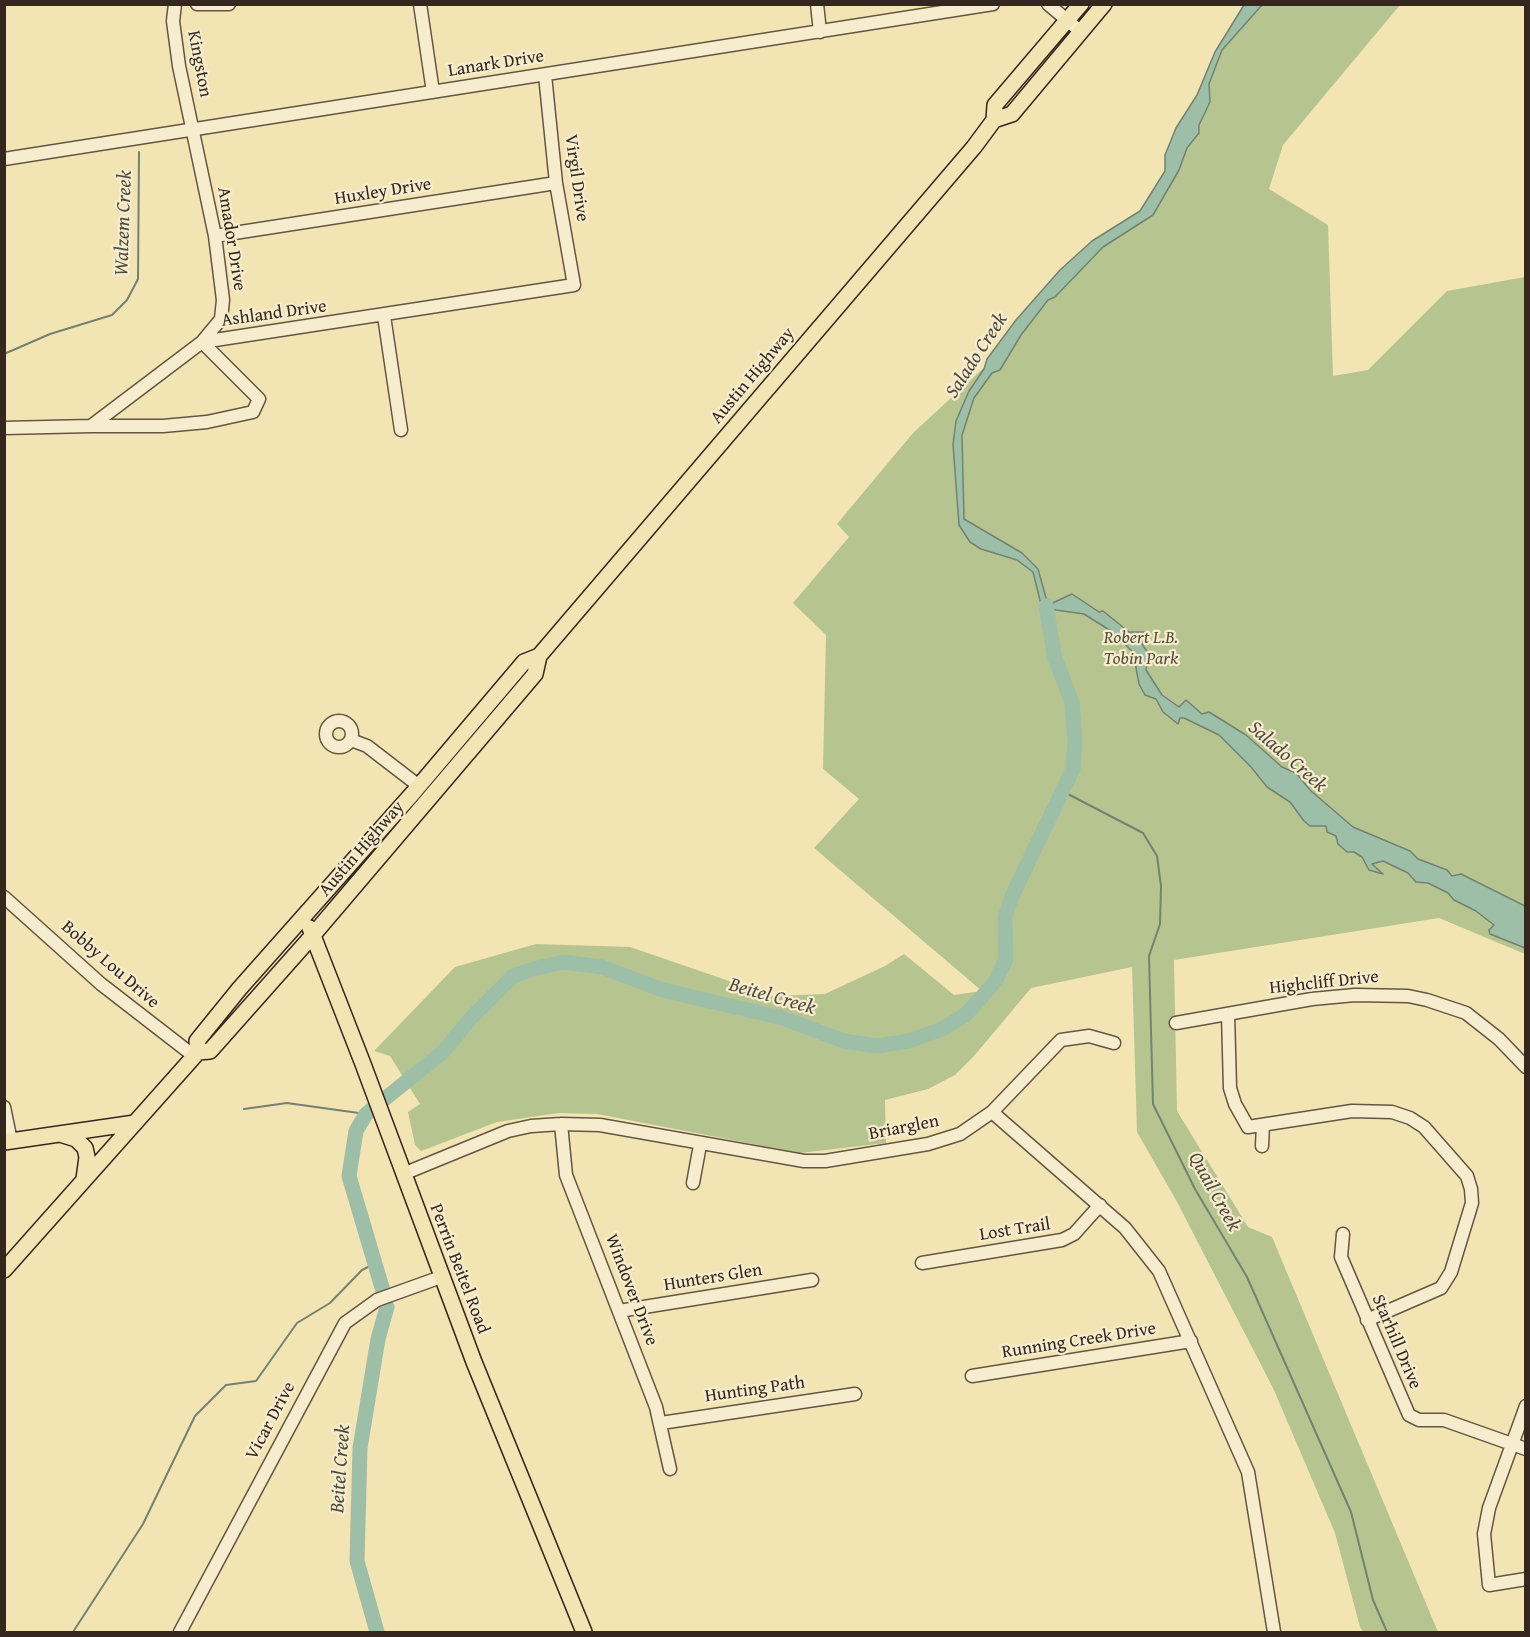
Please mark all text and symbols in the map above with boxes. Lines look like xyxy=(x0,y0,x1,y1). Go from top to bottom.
street label: Kingston xyxy=(182,29,216,99)
street label: Lanark Drive xyxy=(447,46,545,82)
street label: Virgil Drive xyxy=(559,133,593,223)
water label: Walzem Creek xyxy=(110,170,138,276)
street label: Huxley Drive xyxy=(333,174,433,210)
street label: Amador Drive xyxy=(212,186,250,292)
street label: Ashland Drive xyxy=(220,296,328,332)
water label: Salado Creek xyxy=(941,309,1013,403)
street label: Austin Highway xyxy=(706,323,800,429)
park label: Robert L.B. Tobin Park xyxy=(1104,627,1178,670)
water label: Salado Creek xyxy=(1243,716,1331,798)
street label: Austin Highway xyxy=(315,797,409,901)
street label: Bobby Lou Drive xyxy=(57,917,163,1013)
street label: Highcliff Drive xyxy=(1268,967,1380,999)
water label: Beitel Creek xyxy=(726,973,818,1021)
street label: Briarglen xyxy=(867,1111,941,1145)
water label: Quail Creek xyxy=(1182,1148,1246,1236)
street label: Perrin Beitel Road xyxy=(424,1201,494,1337)
street label: Lost Trail xyxy=(978,1214,1052,1246)
street label: Windover Drive xyxy=(600,1231,662,1349)
street label: Hunters Glen xyxy=(662,1260,764,1296)
street label: Starhill Drive xyxy=(1366,1291,1426,1393)
street label: Running Creek Drive xyxy=(1000,1318,1158,1364)
street label: Hunting Path xyxy=(704,1372,806,1408)
street label: Vicar Drive xyxy=(241,1378,301,1464)
water label: Beitel Creek xyxy=(326,1424,356,1514)

